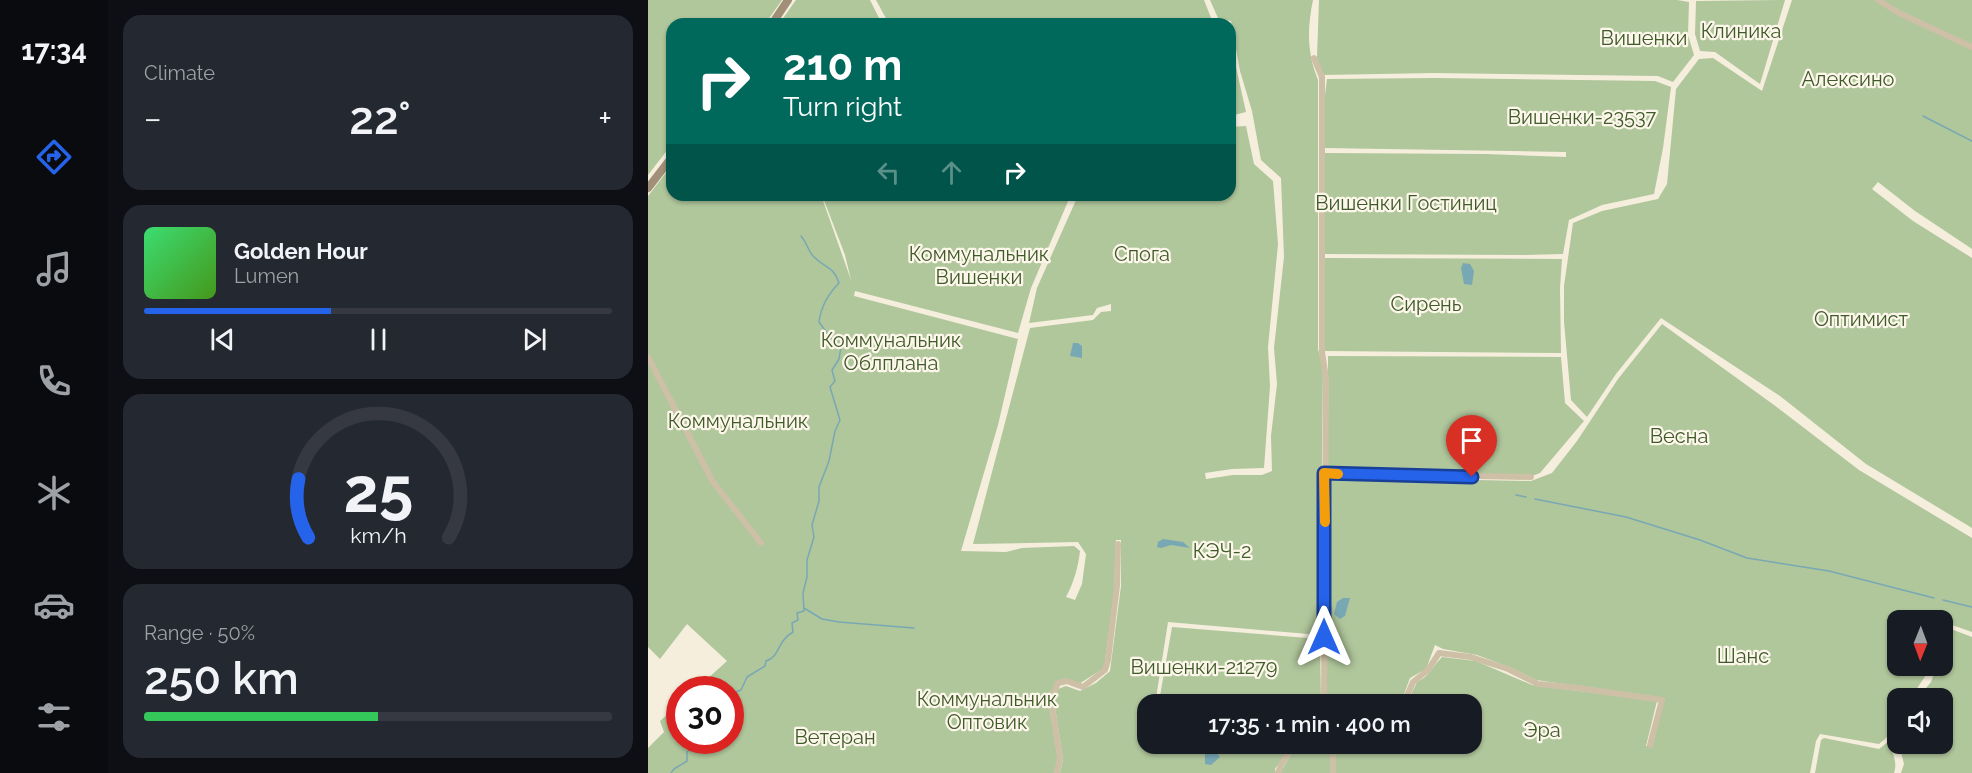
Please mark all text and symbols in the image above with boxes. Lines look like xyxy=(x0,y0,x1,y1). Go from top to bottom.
park label: Клиника xyxy=(1701,19,1781,43)
park label: Вишенки xyxy=(1601,26,1687,50)
text: 17:34 xyxy=(21,35,87,66)
text: 210 m xyxy=(783,41,902,90)
icon: right xyxy=(684,42,762,120)
text: Climate xyxy=(144,61,215,85)
park label: Алексино xyxy=(1802,67,1895,91)
text: Turn right xyxy=(783,91,902,122)
text: 22° xyxy=(349,92,411,145)
text: − xyxy=(144,99,162,138)
text: + xyxy=(598,99,612,138)
park label: Вишенки-23537 xyxy=(1508,105,1657,129)
icon: directions xyxy=(33,136,75,178)
icon: left xyxy=(872,156,905,189)
icon: ahead xyxy=(935,156,968,189)
icon: right xyxy=(998,156,1031,189)
park label: Вишенки Гостиниц xyxy=(1315,191,1497,215)
text: Golden Hour xyxy=(234,238,368,264)
park label: Коммунальник Вишенки xyxy=(909,242,1049,289)
park label: Спога xyxy=(1114,242,1170,266)
icon: music xyxy=(33,248,75,290)
text: Lumen xyxy=(234,264,299,288)
park label: Сирень xyxy=(1390,292,1462,316)
park label: Оптимист xyxy=(1814,307,1909,331)
icon: previous xyxy=(206,323,239,356)
icon: pause xyxy=(362,323,395,356)
icon: next xyxy=(518,323,551,356)
park label: Коммунальник Облплана xyxy=(821,328,961,375)
icon: phone xyxy=(33,360,75,402)
park label: Коммунальник xyxy=(668,409,808,433)
pin xyxy=(1446,415,1497,477)
icon: arrive xyxy=(1455,424,1488,457)
park label: Весна xyxy=(1650,424,1708,448)
text: 25 xyxy=(343,453,413,527)
icon: climate xyxy=(33,472,75,514)
text: km/h xyxy=(350,524,406,549)
park label: КЭЧ-2 xyxy=(1193,539,1251,563)
icon: car xyxy=(33,584,75,626)
position arrow xyxy=(1292,605,1356,669)
north arrow xyxy=(1887,610,1953,676)
map controls xyxy=(1887,610,1953,754)
text: Range · 50% xyxy=(144,621,255,645)
park label: Шанс xyxy=(1717,644,1769,668)
text: 250 km xyxy=(144,652,299,705)
park label: Вишенки-21279 xyxy=(1131,655,1277,679)
speed limit sign: 30 xyxy=(666,676,744,754)
park label: Коммунальник Оптовик xyxy=(917,687,1057,734)
button: sound xyxy=(1887,688,1953,754)
icon: filters xyxy=(33,696,75,738)
text: 17:35 · 1 min · 400 m xyxy=(1208,711,1411,737)
park label: Эра xyxy=(1523,718,1561,742)
park label: Ветеран xyxy=(794,725,876,749)

